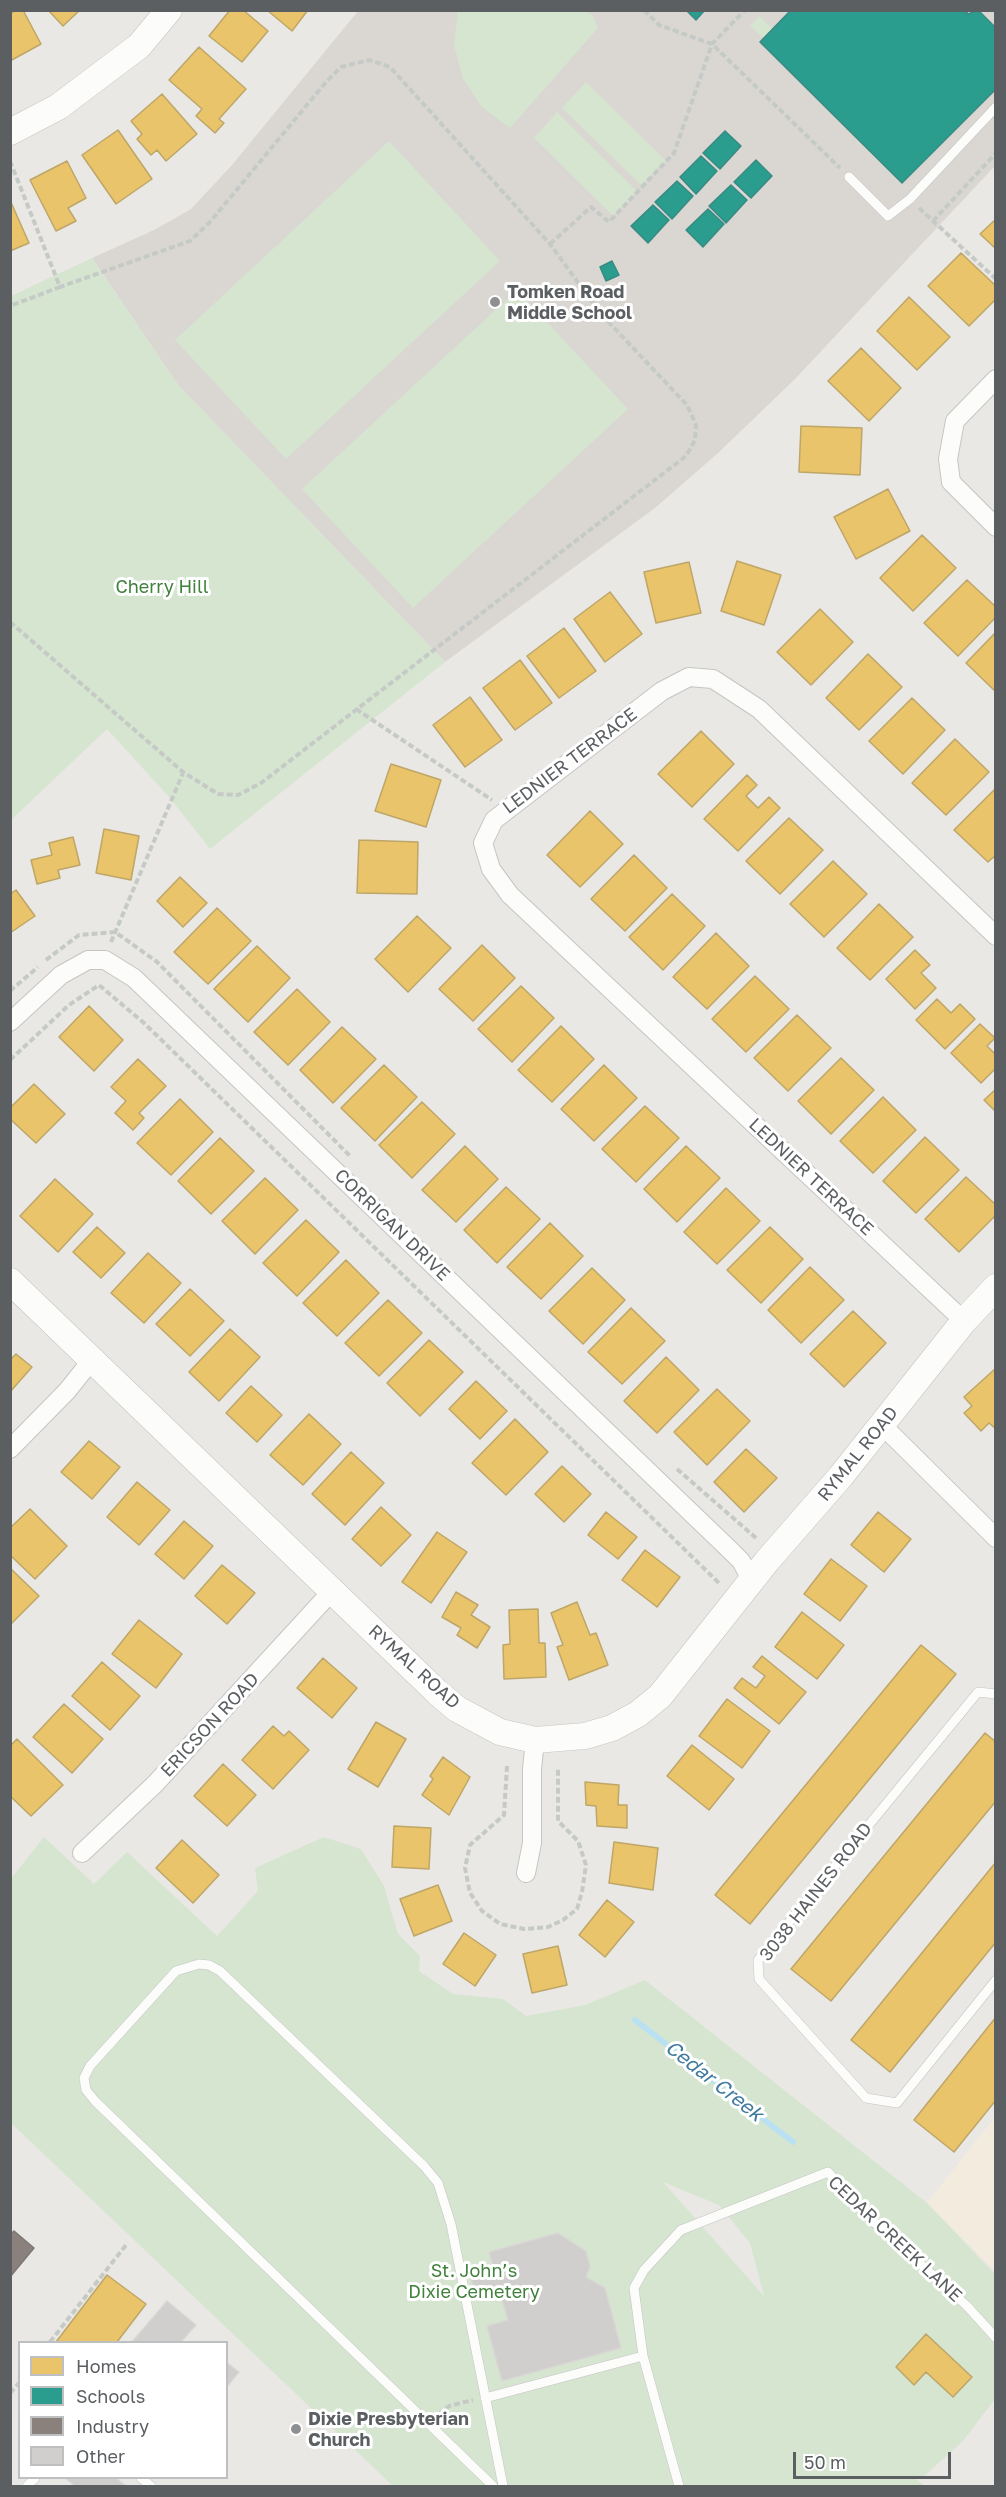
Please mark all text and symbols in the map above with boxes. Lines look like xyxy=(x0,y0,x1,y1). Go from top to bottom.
place label: Tomken Road Middle School xyxy=(507,281,632,324)
marker: Tomken Road Middle School xyxy=(488,295,502,309)
park label: Cherry Hill xyxy=(116,576,208,598)
street label: LEDNIER TERRACE xyxy=(499,703,641,819)
street label: LEDNIER TERRACE xyxy=(744,1114,878,1240)
street label: CORRIGAN DRIVE xyxy=(330,1165,454,1285)
street label: RYMAL ROAD xyxy=(813,1402,903,1506)
street label: RYMAL ROAD xyxy=(364,1620,464,1714)
street label: ERICSON ROAD xyxy=(156,1669,264,1781)
street label: 3038 HAINES ROAD xyxy=(755,1819,877,1965)
water label: Cedar Creek xyxy=(660,2035,768,2127)
street label: CEDAR CREEK LANE xyxy=(824,2171,966,2307)
park label: St. John’s Dixie Cemetery xyxy=(408,2260,540,2302)
legend xyxy=(18,2341,228,2479)
text: Homes xyxy=(76,2355,136,2377)
text: Schools xyxy=(76,2385,145,2407)
place label: Dixie Presbyterian Church xyxy=(308,2408,469,2450)
text: Industry xyxy=(76,2415,149,2437)
marker: Dixie Presbyterian Church xyxy=(289,2422,303,2436)
scale bar xyxy=(796,2440,954,2478)
text: Other xyxy=(76,2445,125,2467)
text: 50 m xyxy=(804,2451,846,2473)

